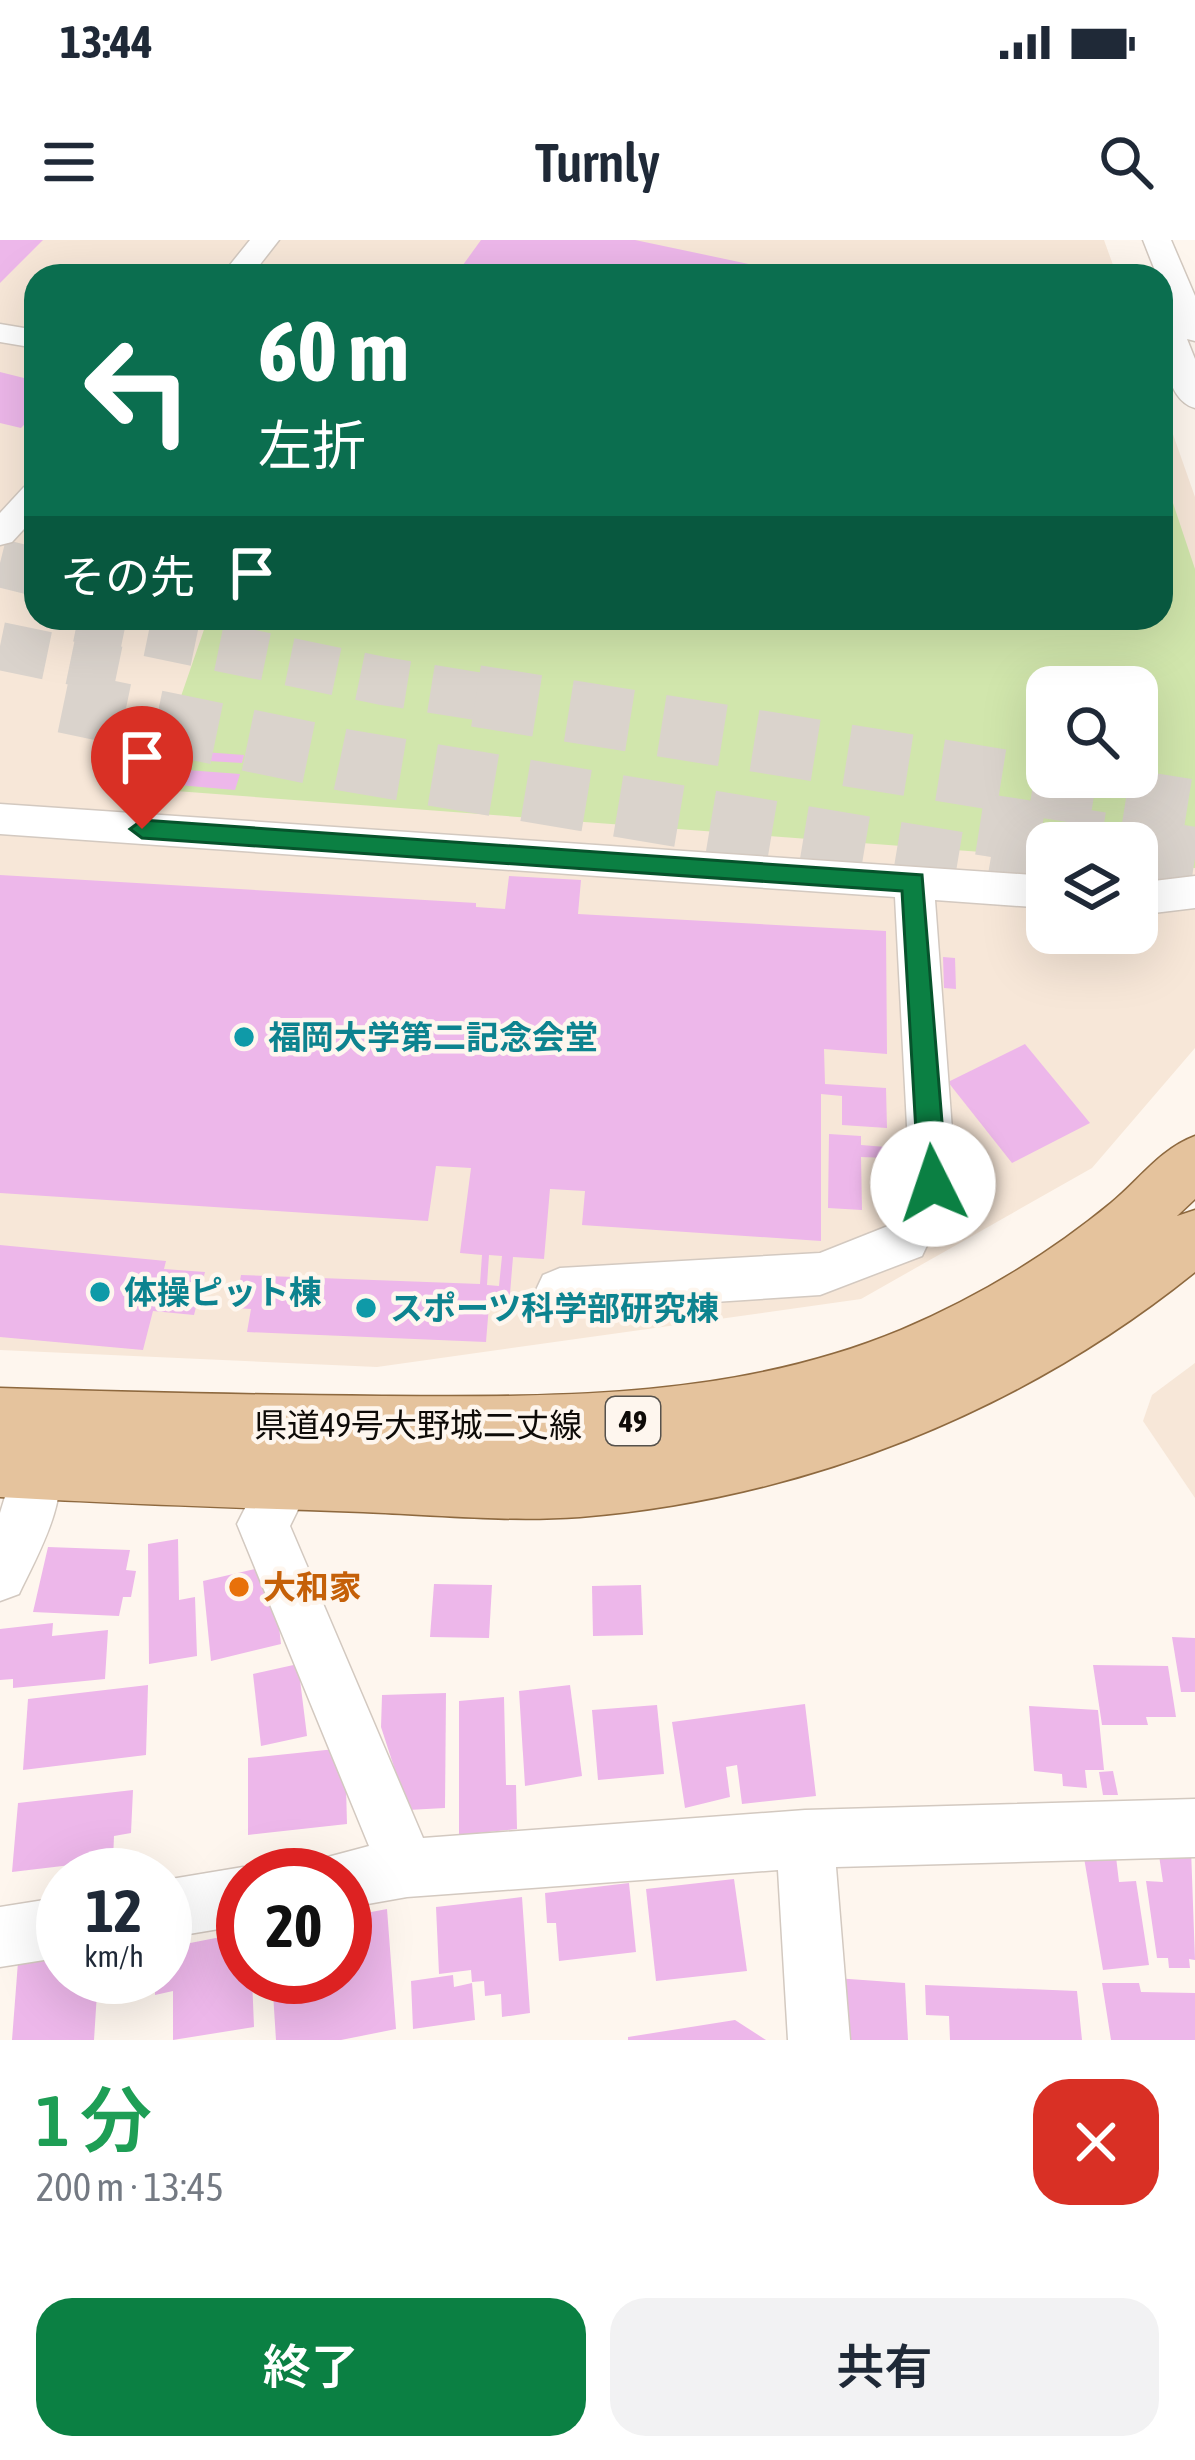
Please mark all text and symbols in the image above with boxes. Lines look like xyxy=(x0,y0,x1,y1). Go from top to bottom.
text: 13:44 xyxy=(60,16,153,68)
icon: menu xyxy=(36,129,102,195)
icon: search xyxy=(1093,129,1159,195)
text: Turnly xyxy=(535,132,660,193)
text: 60 m xyxy=(258,303,409,399)
icon: left xyxy=(60,312,216,468)
text: 左折 xyxy=(258,415,366,476)
icon: arrive xyxy=(219,540,285,606)
text: その先 xyxy=(60,551,195,603)
map controls xyxy=(1026,666,1158,954)
button: search xyxy=(1026,666,1158,798)
pin xyxy=(91,706,193,829)
icon: arrive xyxy=(109,724,175,790)
button: layers xyxy=(1026,822,1158,954)
place label: 福岡大学第二記念会堂 xyxy=(268,1018,598,1056)
marker: 福岡大学第二記念会堂 xyxy=(231,1024,257,1050)
position arrow xyxy=(870,1121,996,1247)
place label: 体操ピット棟 xyxy=(124,1273,322,1311)
marker: 体操ピット棟 xyxy=(87,1279,113,1305)
place label: スポーツ科学部研究棟 xyxy=(390,1289,719,1327)
marker: スポーツ科学部研究棟 xyxy=(353,1295,379,1321)
road number: 49 xyxy=(606,1397,660,1445)
street label: 県道49号大野城二丈線 xyxy=(254,1406,582,1444)
place label: 大和家 xyxy=(263,1568,362,1606)
marker: 大和家 xyxy=(226,1574,252,1600)
speed limit sign: 20 xyxy=(216,1848,372,2004)
text: 12 xyxy=(86,1876,142,1945)
text: km/h xyxy=(84,1939,144,1973)
text: 1 分 xyxy=(36,2079,152,2161)
button: close xyxy=(1033,2079,1159,2205)
text: 200 m · 13:45 xyxy=(36,2165,224,2209)
button: 終了 xyxy=(36,2298,586,2436)
button: 共有 xyxy=(610,2298,1159,2436)

